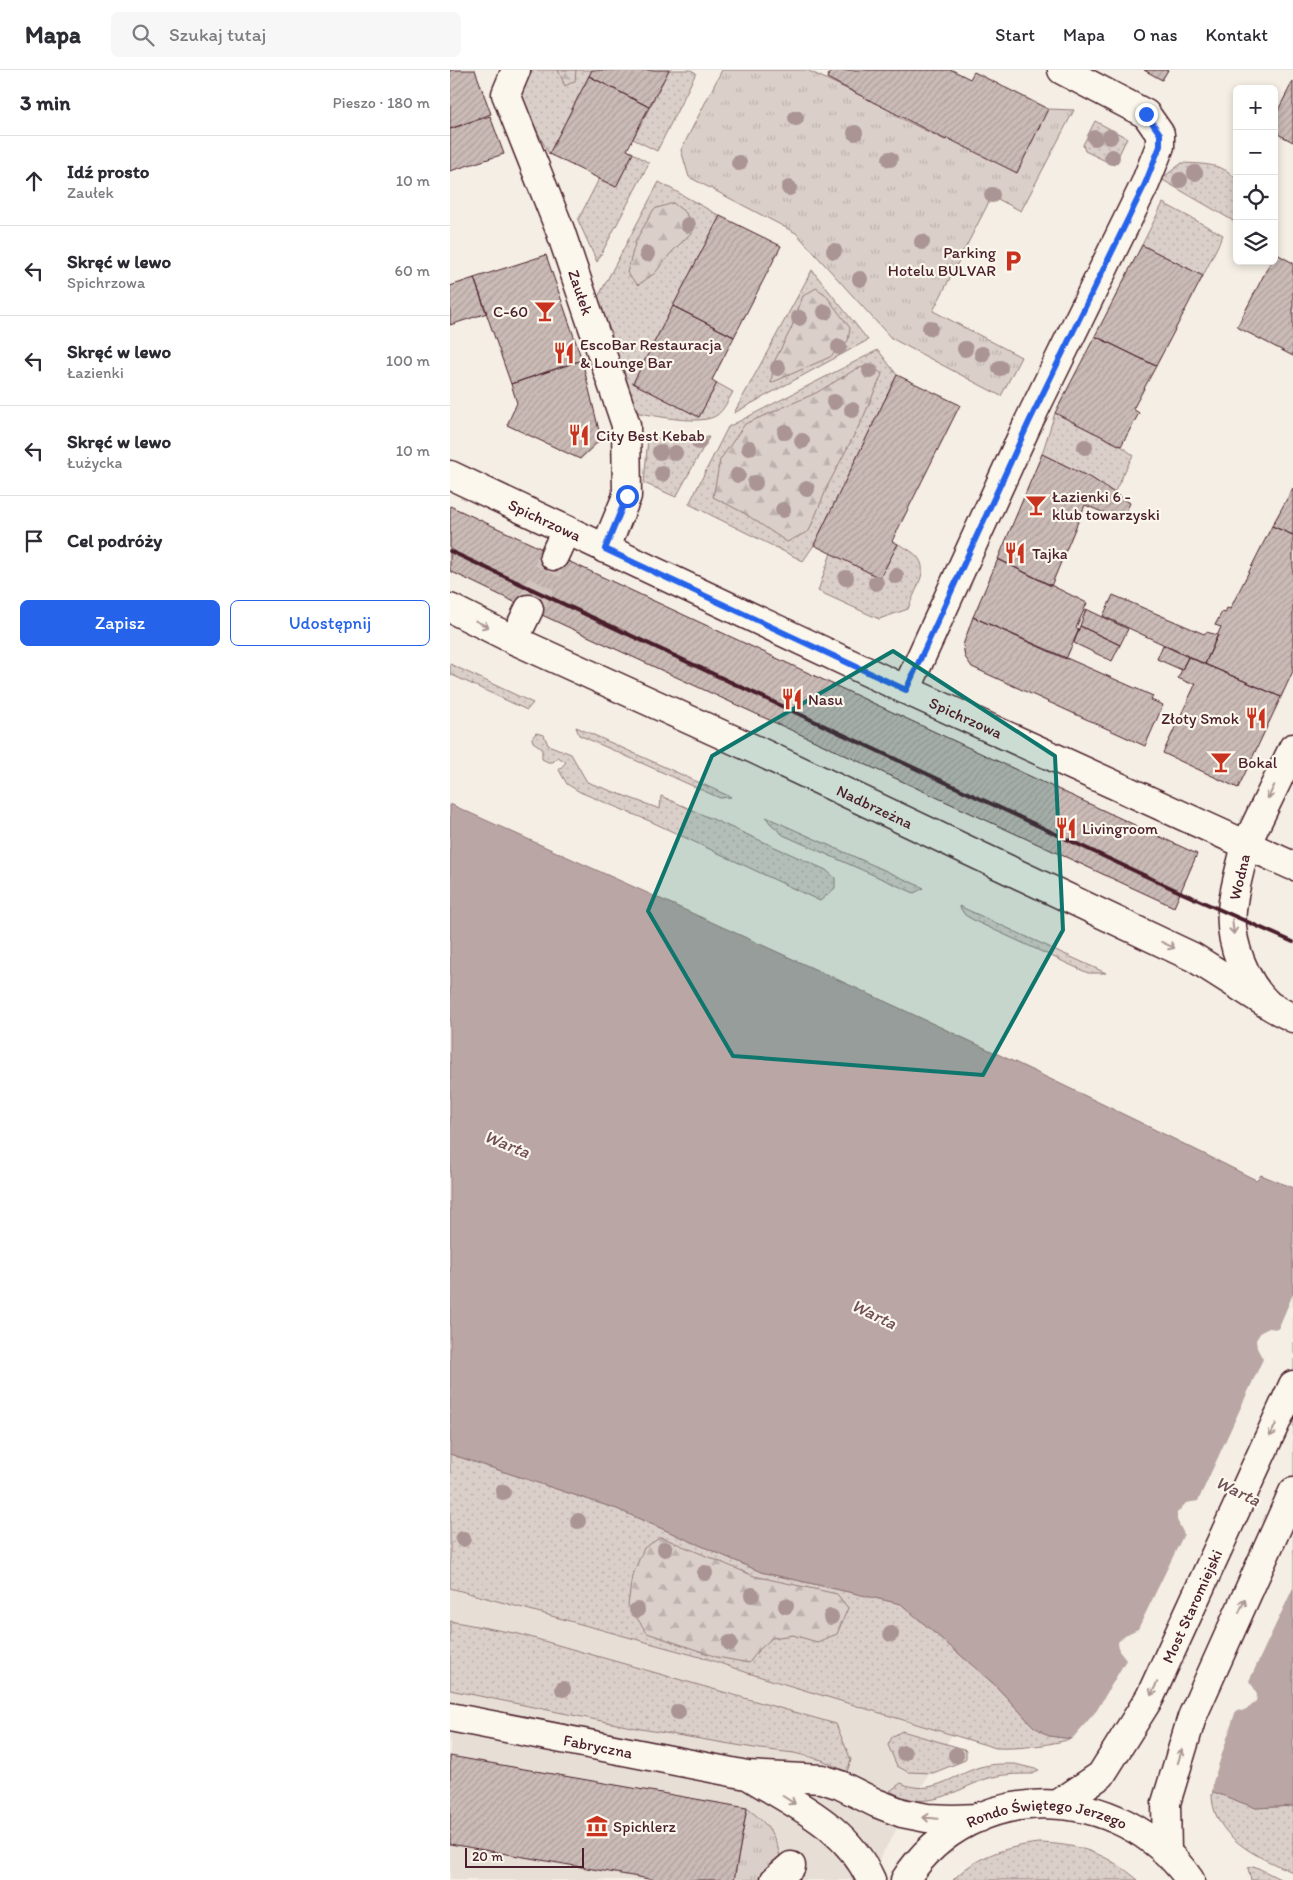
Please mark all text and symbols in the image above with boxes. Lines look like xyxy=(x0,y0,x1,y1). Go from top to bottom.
search box xyxy=(111,12,461,57)
text: Mapa xyxy=(25,20,81,49)
icon: search xyxy=(129,21,157,49)
text: Szukaj tutaj xyxy=(169,23,266,46)
text: Start xyxy=(995,24,1035,46)
text: Mapa xyxy=(1063,24,1105,46)
text: O nas xyxy=(1133,24,1178,46)
text: Kontakt xyxy=(1206,24,1268,46)
map controls xyxy=(1233,85,1278,265)
button: + xyxy=(1233,85,1278,130)
text: 3 min xyxy=(20,90,70,115)
text: Pieszo · 180 m xyxy=(332,93,430,112)
route end xyxy=(1135,103,1158,126)
button: − xyxy=(1233,130,1278,175)
text: Idź prosto xyxy=(67,160,150,183)
icon: ahead xyxy=(20,167,48,195)
text: 10 m xyxy=(396,171,430,190)
button: locate xyxy=(1233,175,1278,220)
text: Zaułek xyxy=(67,183,114,202)
button: layers xyxy=(1233,220,1278,265)
place label: Parking Hotelu BULVAR xyxy=(888,243,997,280)
parking icon: Parking Hotelu BULVAR xyxy=(1000,248,1026,274)
text: Skręć w lewo xyxy=(67,250,171,273)
icon: left xyxy=(20,257,48,285)
text: 60 m xyxy=(395,261,430,280)
street label: Zaułek xyxy=(564,267,597,318)
text: Spichrzowa xyxy=(67,273,145,292)
bar icon: C-60 xyxy=(532,298,558,324)
place label: C-60 xyxy=(493,302,528,321)
place label: EscoBar Restauracja & Lounge Bar xyxy=(580,335,723,372)
text: Skręć w lewo xyxy=(67,340,171,363)
restaurant icon: EscoBar Restauracja & Lounge Bar xyxy=(551,340,577,366)
icon: left xyxy=(20,347,48,375)
text: 100 m xyxy=(386,351,430,370)
text: Łazienki xyxy=(67,363,124,382)
restaurant icon: City Best Kebab xyxy=(566,422,592,448)
place label: City Best Kebab xyxy=(596,426,705,445)
text: Skręć w lewo xyxy=(67,430,171,453)
icon: left xyxy=(20,437,48,465)
text: 10 m xyxy=(396,441,430,460)
text: Łużycka xyxy=(67,453,122,472)
route start xyxy=(616,485,639,508)
place label: Łazienki 6 - klub towarzyski xyxy=(1052,487,1160,524)
bar icon: Łazienki 6 - klub towarzyski xyxy=(1023,492,1049,518)
street label: Spichrzowa xyxy=(505,495,585,546)
icon: arrive xyxy=(20,527,48,555)
text: Cel podróży xyxy=(67,529,162,552)
restaurant icon: Tajka xyxy=(1002,540,1028,566)
place label: Tajka xyxy=(1032,544,1068,563)
button: Zapisz xyxy=(20,600,220,646)
button: Udostępnij xyxy=(230,600,430,646)
one-way arrow xyxy=(474,620,489,629)
restaurant icon: Nasu xyxy=(779,686,805,712)
place label: Nasu xyxy=(808,690,843,709)
street label: Spichrzowa xyxy=(926,693,1006,743)
restaurant icon: Złoty Smok xyxy=(1243,705,1269,731)
place label: Złoty Smok xyxy=(1161,709,1240,728)
bar icon: Bokal xyxy=(1208,749,1234,775)
place label: Bokal xyxy=(1238,753,1278,772)
street label: Nadbrzeżna xyxy=(834,781,916,833)
one-way arrow xyxy=(1266,784,1275,799)
restaurant icon: Livingroom xyxy=(1053,815,1079,841)
place label: Livingroom xyxy=(1082,819,1158,838)
street label: Wodna xyxy=(1225,852,1254,902)
one-way arrow xyxy=(1228,919,1238,935)
one-way arrow xyxy=(1160,941,1175,950)
water label: Warta xyxy=(481,1125,534,1163)
water label: Warta xyxy=(848,1294,901,1335)
one-way arrow xyxy=(1267,1422,1277,1437)
water label: Warta xyxy=(1212,1471,1265,1512)
street label: Most Staromiejski xyxy=(1158,1546,1226,1666)
one-way arrow xyxy=(1238,1599,1247,1614)
one-way arrow xyxy=(1148,1681,1158,1696)
street label: Fabryczna xyxy=(562,1730,635,1763)
one-way arrow xyxy=(1176,1749,1186,1765)
text: Rondo Świętego Jerzego xyxy=(963,1795,1130,1833)
one-way arrow xyxy=(781,1796,795,1806)
museum icon: Spichlerz xyxy=(584,1813,610,1839)
one-way arrow xyxy=(922,1813,938,1823)
place label: Spichlerz xyxy=(613,1817,677,1836)
street label: Rondo Świętego Jerzego xyxy=(964,1817,1130,1837)
scale bar xyxy=(465,1845,584,1868)
text: 20 m xyxy=(472,1848,503,1865)

